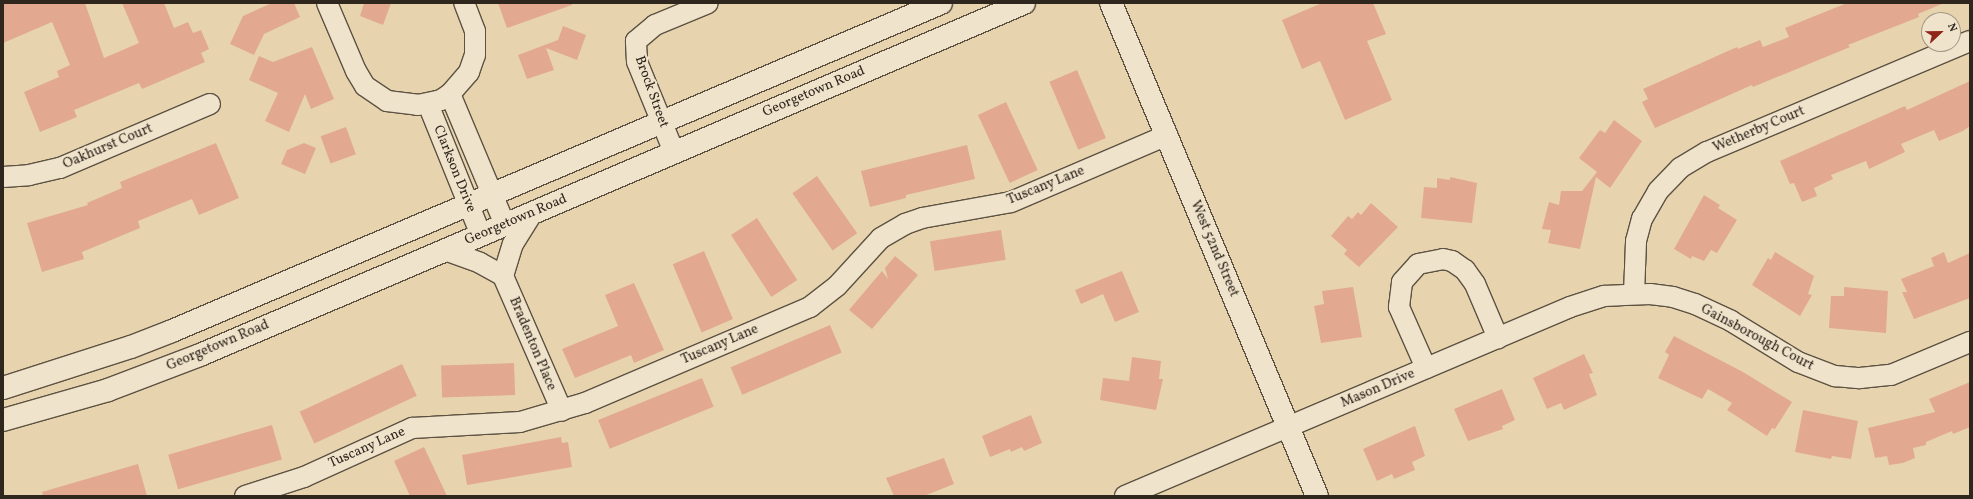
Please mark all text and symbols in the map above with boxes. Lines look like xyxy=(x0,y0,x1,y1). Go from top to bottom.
north arrow xyxy=(1921,12,1961,52)
text: N xyxy=(1943,21,1960,34)
street label: Brock Street xyxy=(630,54,672,130)
street label: Georgetown Road xyxy=(760,63,868,121)
street label: Wetherby Court xyxy=(1710,103,1808,157)
street label: Oakhurst Court xyxy=(61,121,155,173)
street label: Clarkson Drive xyxy=(429,123,479,215)
street label: Tuscany Lane xyxy=(1005,163,1087,209)
street label: Georgetown Road xyxy=(462,191,570,249)
street label: West 52nd Street xyxy=(1186,198,1242,300)
street label: Bradenton Place xyxy=(505,295,559,393)
street label: Gainsborough Court xyxy=(1698,301,1816,375)
street label: Georgetown Road xyxy=(164,317,272,375)
street label: Tuscany Lane xyxy=(679,321,761,369)
street label: Mason Drive xyxy=(1338,366,1418,412)
street label: Tuscany Lane xyxy=(326,424,408,472)

